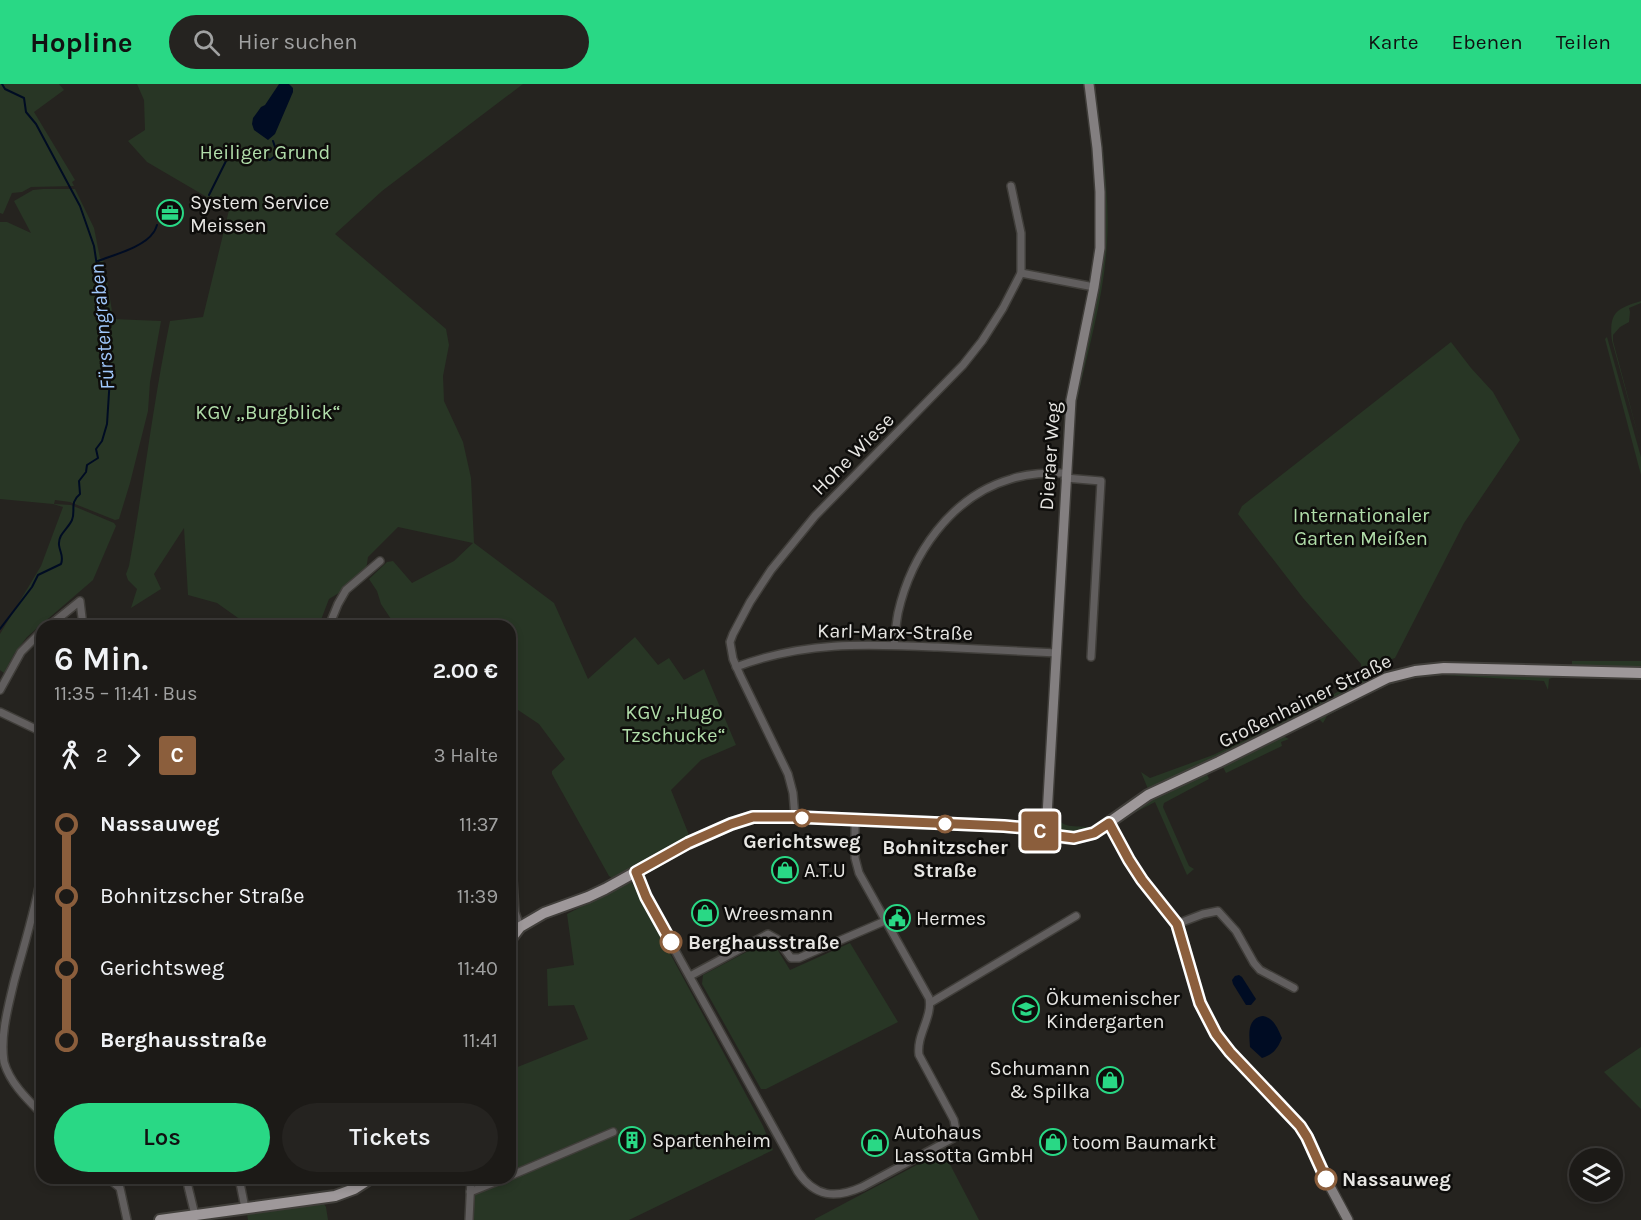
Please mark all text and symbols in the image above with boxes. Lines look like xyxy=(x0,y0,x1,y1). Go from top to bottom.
search box xyxy=(169,15,589,69)
text: Hopline xyxy=(30,26,133,59)
icon: search xyxy=(190,26,223,59)
text: Hier suchen xyxy=(238,29,358,55)
text: Karte xyxy=(1368,30,1419,54)
text: Ebenen xyxy=(1452,30,1523,54)
text: Teilen xyxy=(1556,30,1611,54)
park label: Heiliger Grund xyxy=(200,141,330,164)
place label: System Service Meissen xyxy=(190,191,329,237)
office icon: System Service Meissen xyxy=(155,198,185,228)
water label: Fürstengraben xyxy=(85,263,119,391)
park label: KGV „Burgblick“ xyxy=(195,401,341,424)
street label: Dieraer Weg xyxy=(1035,401,1065,511)
street label: Hohe Wiese xyxy=(807,408,899,500)
park label: Internationaler Garten Meißen xyxy=(1293,504,1430,550)
street label: Karl-Marx-Straße xyxy=(817,619,973,645)
text: 6 Min. xyxy=(54,640,148,678)
street label: Großenhainer Straße xyxy=(1215,649,1395,753)
text: 2.00 € xyxy=(433,658,498,684)
text: 11:35 – 11:41 · Bus xyxy=(54,682,198,705)
park label: KGV „Hugo Tzschucke“ xyxy=(622,701,726,747)
icon: walk xyxy=(54,739,87,772)
icon: forward xyxy=(117,739,150,772)
text: C xyxy=(171,743,184,767)
text: 2 xyxy=(96,744,108,767)
text: 3 Halte xyxy=(434,744,498,767)
marker: Gerichtsweg xyxy=(793,809,811,827)
text: Nassauweg xyxy=(100,811,220,837)
line badge: C xyxy=(1020,812,1060,850)
text: 11:37 xyxy=(459,813,498,836)
marker: Bohnitzscher Straße xyxy=(936,815,954,833)
text: C xyxy=(1033,819,1047,843)
place label: Gerichtsweg xyxy=(743,830,861,853)
place label: Bohnitzscher Straße xyxy=(882,836,1008,882)
shop icon: A.T.U xyxy=(770,855,800,885)
place label: A.T.U xyxy=(804,859,846,882)
text: Bohnitzscher Straße xyxy=(100,883,305,909)
text: 11:39 xyxy=(457,885,498,908)
shop icon: Wreesmann xyxy=(690,898,720,928)
place label: Wreesmann xyxy=(724,902,833,925)
public building icon: Hermes xyxy=(882,903,912,933)
place label: Hermes xyxy=(916,907,986,930)
marker: Berghausstraße xyxy=(660,931,682,953)
place label: Berghausstraße xyxy=(688,931,840,954)
text: Gerichtsweg xyxy=(100,955,224,981)
text: 11:40 xyxy=(457,957,498,980)
place label: Ökumenischer Kindergarten xyxy=(1046,987,1180,1033)
school or university icon: Ökumenischer Kindergarten xyxy=(1011,994,1041,1024)
text: Berghausstraße xyxy=(100,1027,267,1053)
text: 11:41 xyxy=(462,1029,498,1052)
place label: Schumann & Spilka xyxy=(990,1057,1090,1103)
shop icon: Schumann & Spilka xyxy=(1095,1065,1125,1095)
button: Los xyxy=(54,1103,270,1172)
button: Tickets xyxy=(282,1103,498,1172)
place label: Autohaus Lassotta GmbH xyxy=(894,1121,1034,1167)
building icon: Spartenheim xyxy=(617,1125,647,1155)
shop icon: toom Baumarkt xyxy=(1038,1127,1068,1157)
shop icon: Autohaus Lassotta GmbH xyxy=(860,1128,890,1158)
place label: Spartenheim xyxy=(652,1129,771,1152)
place label: toom Baumarkt xyxy=(1072,1131,1217,1154)
map controls xyxy=(1569,1148,1623,1202)
button: layers xyxy=(1569,1148,1623,1202)
marker: Nassauweg xyxy=(1315,1168,1337,1190)
place label: Nassauweg xyxy=(1342,1168,1451,1191)

